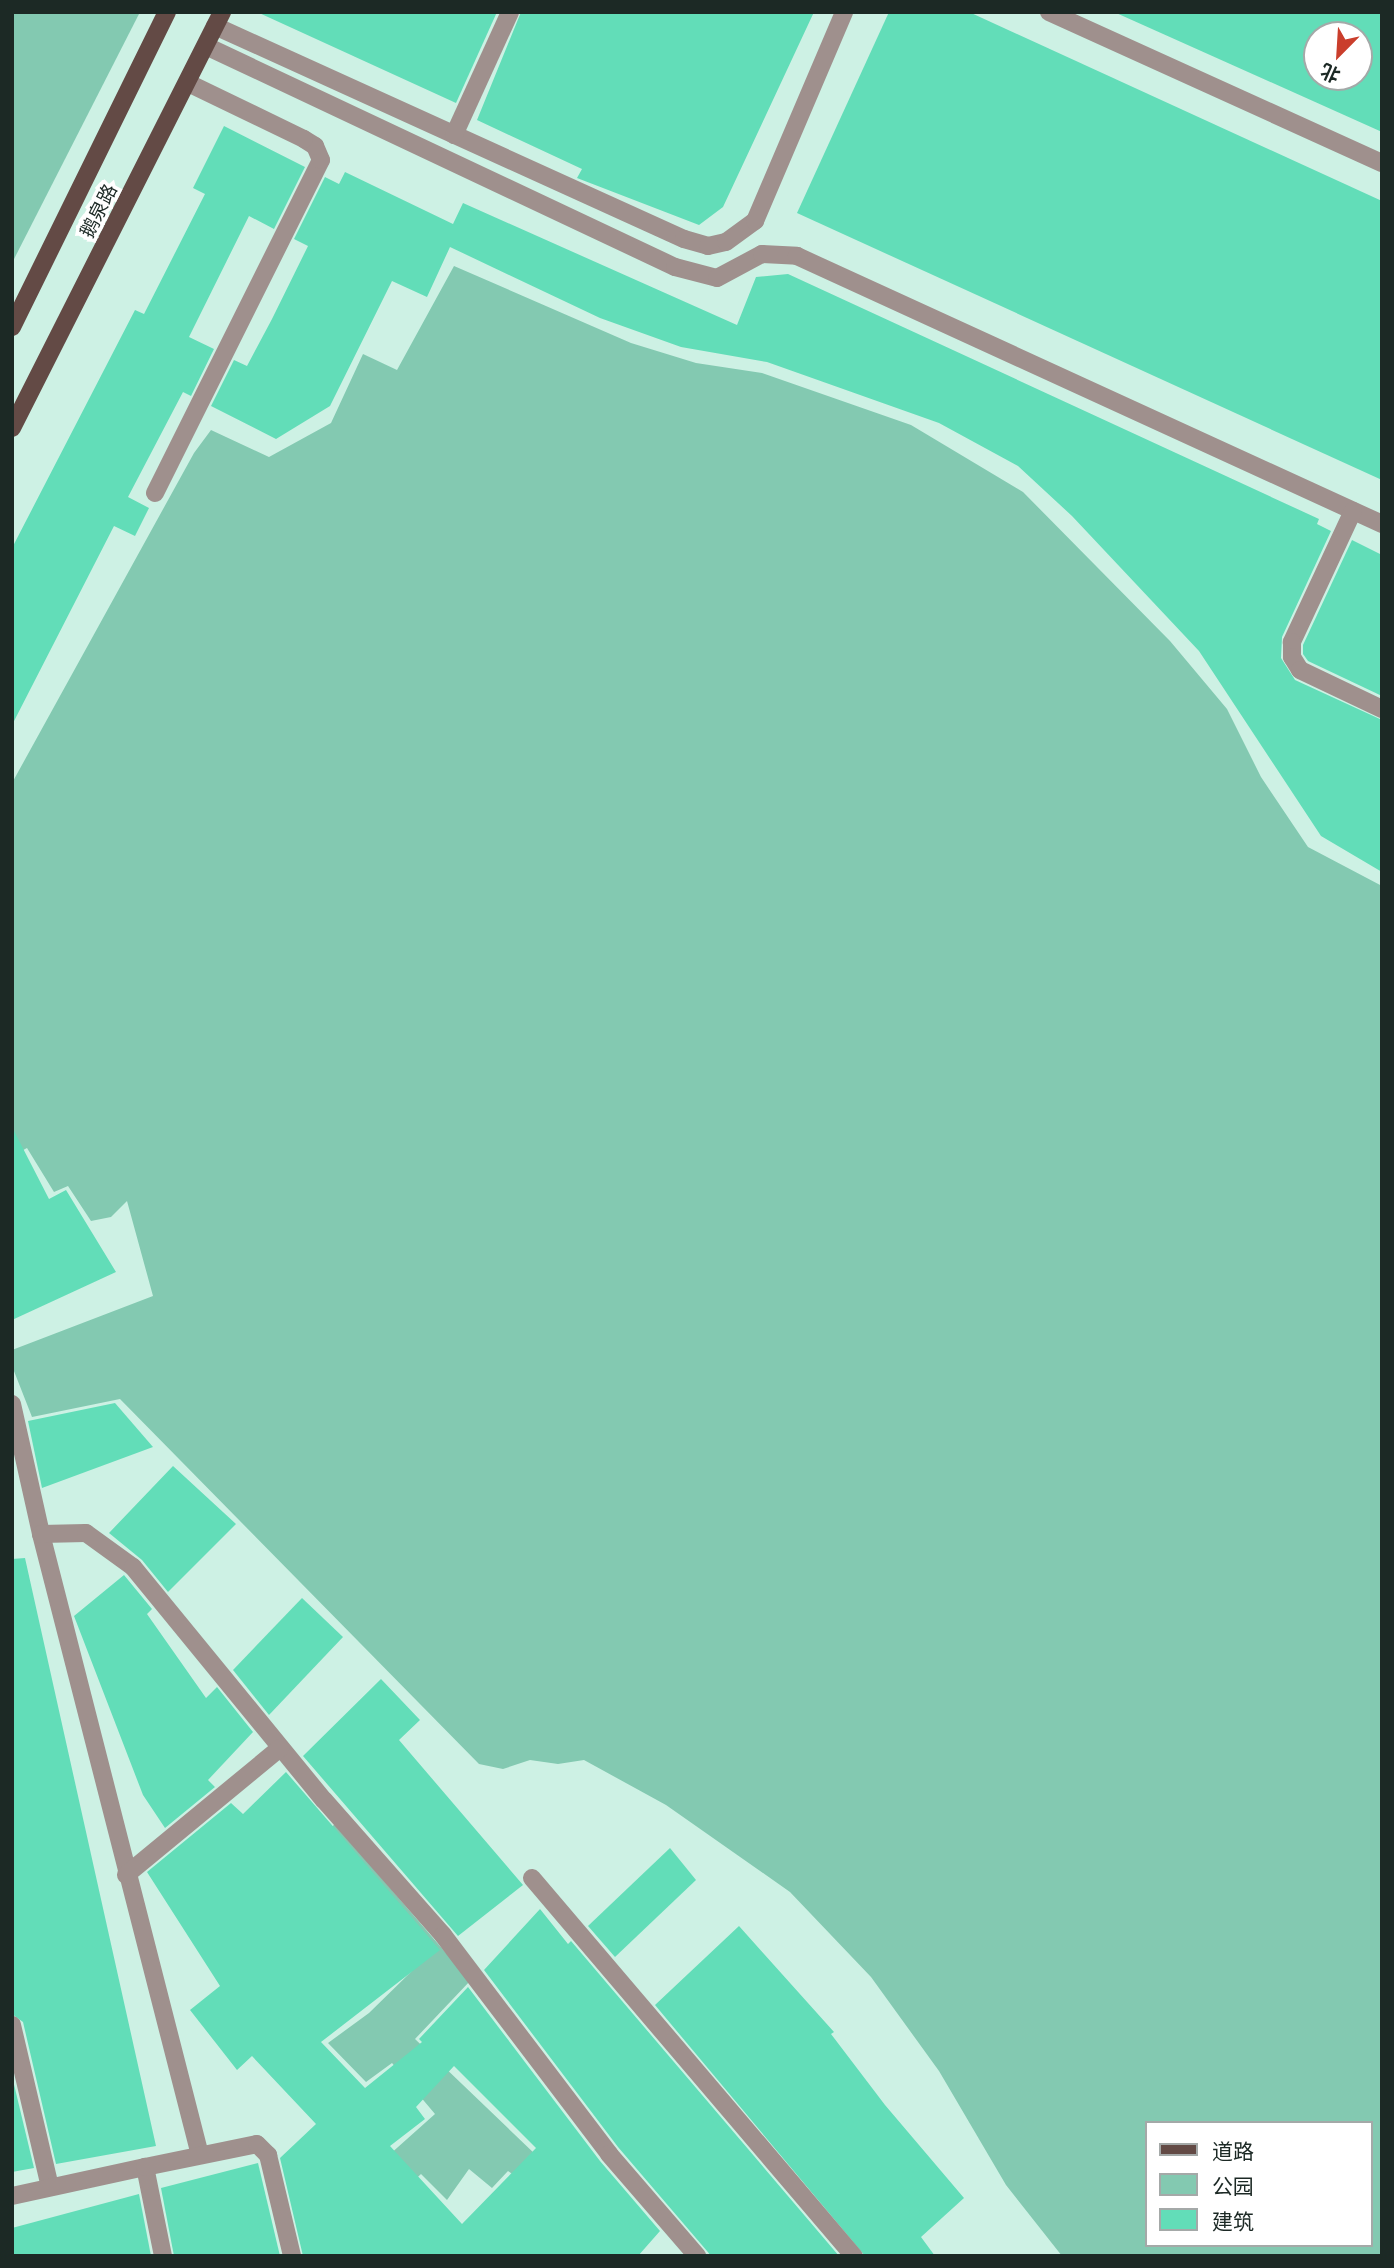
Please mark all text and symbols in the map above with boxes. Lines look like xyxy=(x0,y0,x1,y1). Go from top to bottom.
north arrow xyxy=(1303,21,1373,91)
text: 北 xyxy=(1317,59,1343,87)
street label: 鹅泉路 xyxy=(76,180,122,242)
legend xyxy=(1146,2121,1373,2247)
text: 道路 xyxy=(1212,2139,1254,2164)
text: 公园 xyxy=(1212,2174,1254,2199)
text: 建筑 xyxy=(1212,2209,1254,2234)

